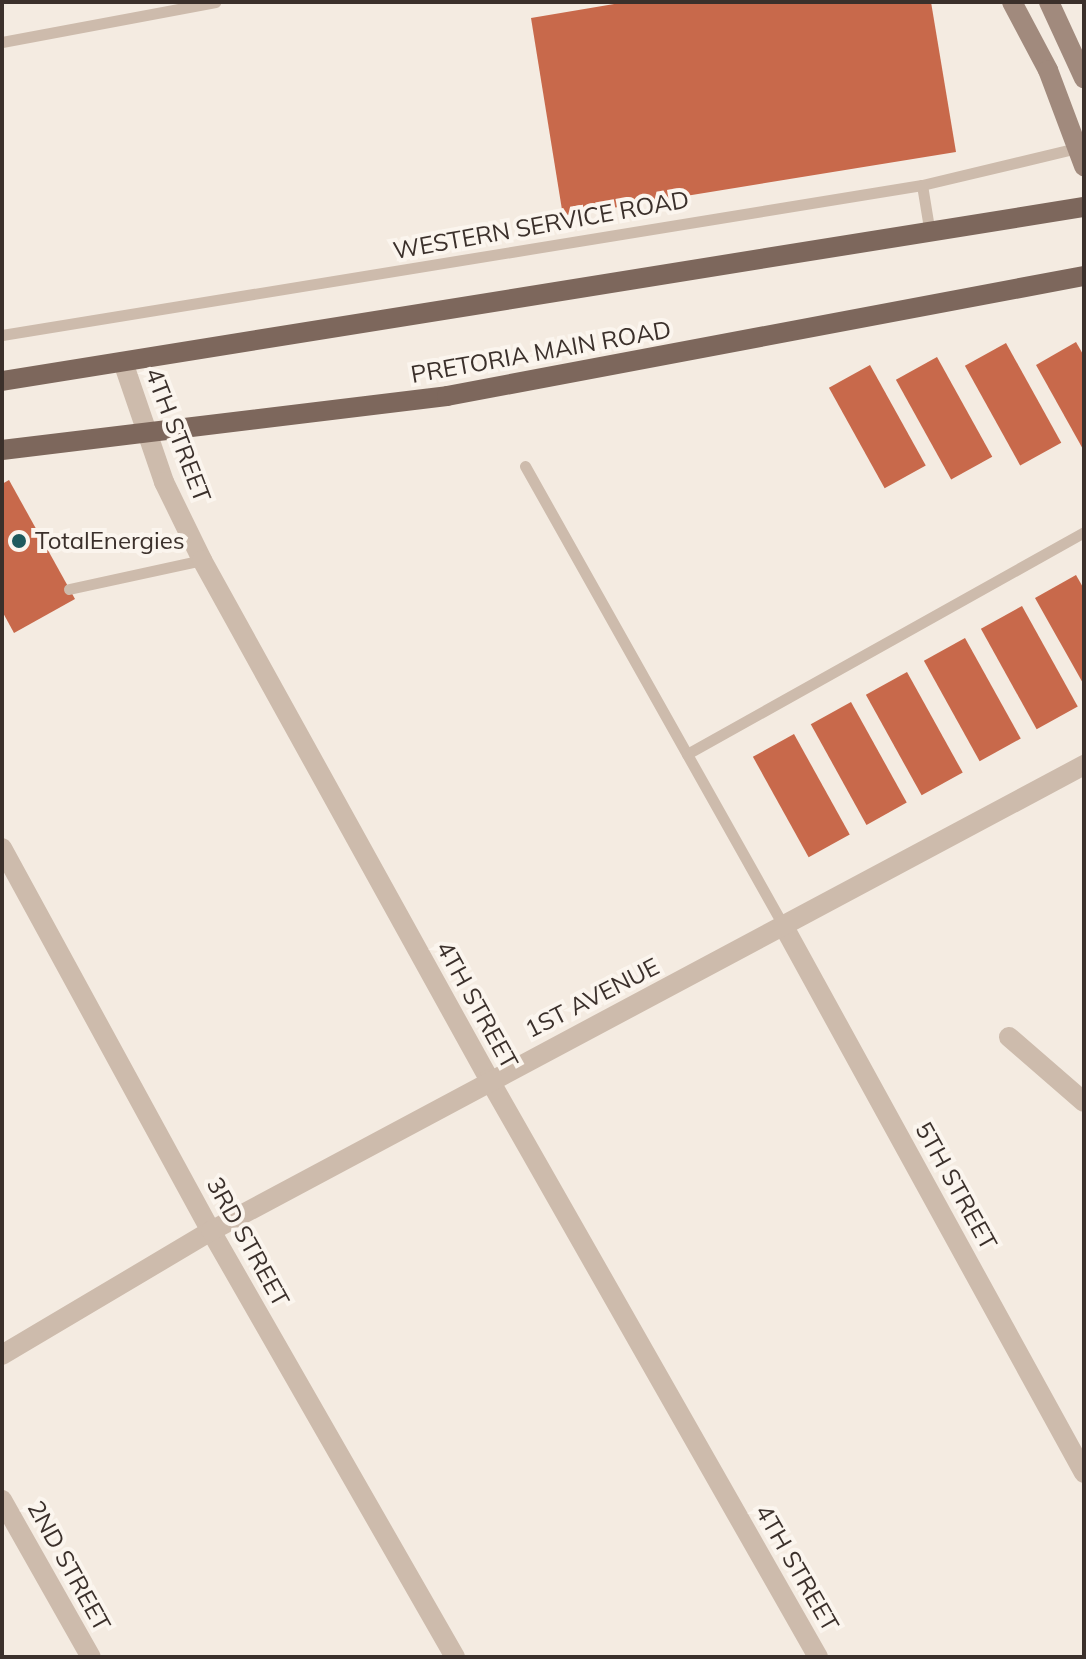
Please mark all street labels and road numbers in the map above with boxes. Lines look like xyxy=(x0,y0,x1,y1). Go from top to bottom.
street label: WESTERN SERVICE ROAD xyxy=(391,185,691,265)
street label: PRETORIA MAIN ROAD xyxy=(409,315,673,389)
street label: 4TH STREET xyxy=(139,364,217,506)
street label: 4TH STREET xyxy=(430,936,524,1074)
street label: 1ST AVENUE xyxy=(520,952,664,1044)
street label: 5TH STREET xyxy=(909,1117,1003,1255)
street label: 3RD STREET xyxy=(201,1172,295,1312)
street label: 2ND STREET xyxy=(21,1496,117,1636)
street label: 4TH STREET xyxy=(749,1499,845,1637)

